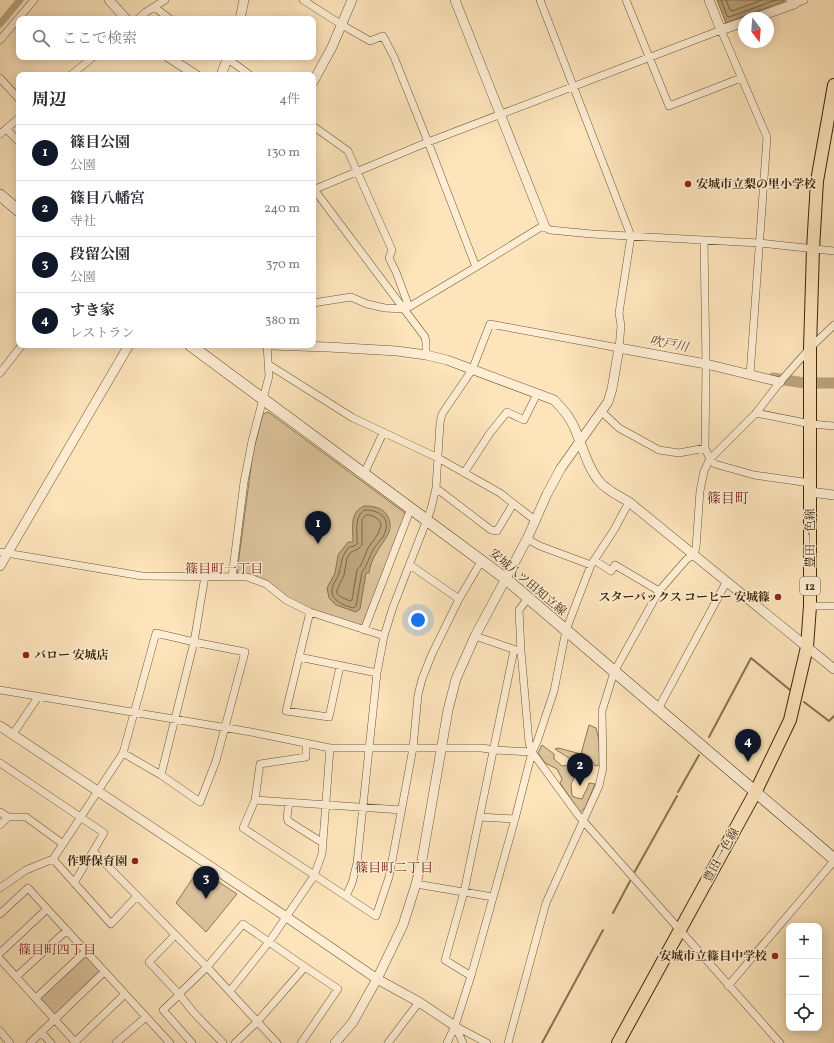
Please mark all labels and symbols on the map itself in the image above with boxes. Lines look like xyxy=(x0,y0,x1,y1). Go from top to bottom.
north arrow xyxy=(738,12,774,48)
place label: 安城市立梨の里小学校 xyxy=(696,177,816,193)
marker: 安城市立梨の里小学校 xyxy=(683,179,693,189)
water label: 吹戸川 xyxy=(648,332,691,358)
district label: 篠目町 xyxy=(707,490,749,509)
street label: 豊田一色線 xyxy=(803,508,819,568)
pin: 1 xyxy=(305,511,331,544)
street label: 安城八ツ田知立線 xyxy=(485,546,569,620)
district label: 篠目町一丁目 xyxy=(185,561,263,579)
road number: 12 xyxy=(800,577,820,595)
place label: スターバックス コーヒー 安城篠 xyxy=(598,590,770,606)
marker: スターバックス コーヒー 安城篠 xyxy=(773,592,783,602)
your location xyxy=(408,610,428,630)
place label: バロー 安城店 xyxy=(34,648,108,664)
marker: バロー 安城店 xyxy=(21,650,31,660)
pin: 4 xyxy=(735,729,761,762)
pin: 2 xyxy=(567,753,593,786)
street label: 豊田一色線 xyxy=(700,825,743,886)
place label: 作野保育園 xyxy=(67,854,127,870)
marker: 作野保育園 xyxy=(130,856,140,866)
district label: 篠目町二丁目 xyxy=(355,860,433,878)
pin: 3 xyxy=(193,866,219,899)
district label: 篠目町四丁目 xyxy=(18,942,96,960)
place label: 安城市立篠目中学校 xyxy=(659,949,767,965)
marker: 安城市立篠目中学校 xyxy=(770,951,780,961)

